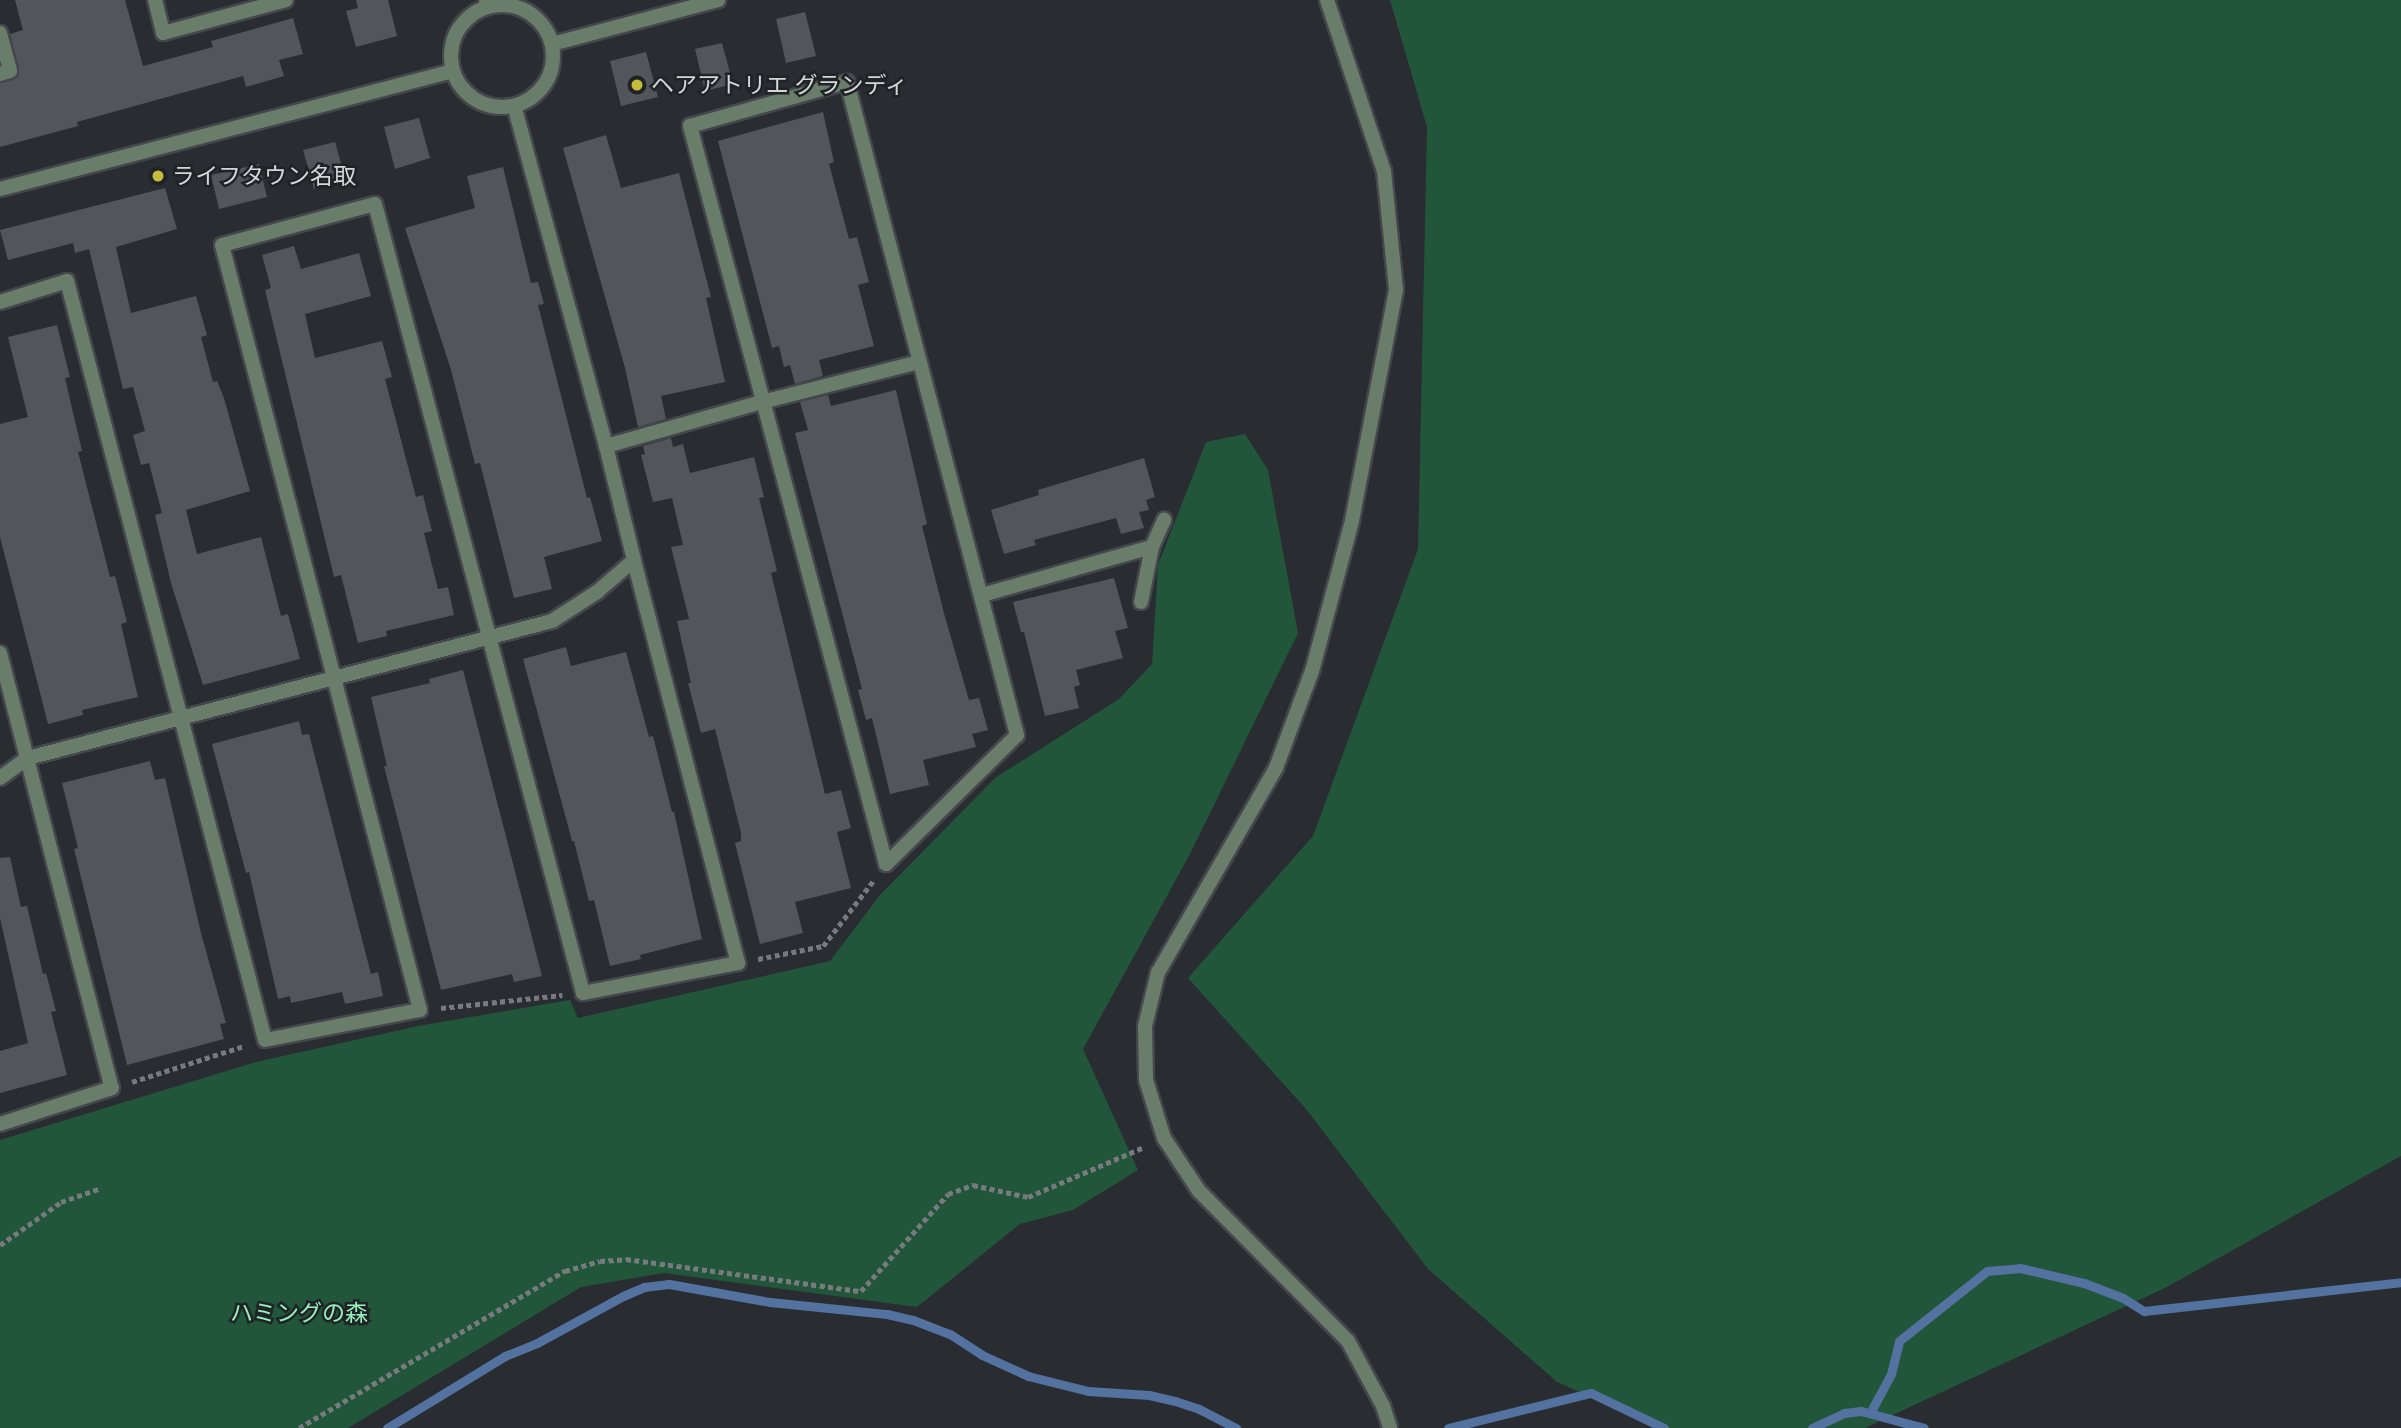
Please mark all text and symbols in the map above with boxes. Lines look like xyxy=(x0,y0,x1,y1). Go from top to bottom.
place label: ヘアアトリエ グランディ xyxy=(651,71,909,99)
marker: ヘアアトリエ グランディ xyxy=(629,77,645,93)
place label: ライフタウン名取 xyxy=(172,162,356,190)
marker: ライフタウン名取 xyxy=(150,168,166,184)
park label: ハミングの森 xyxy=(230,1299,368,1327)

